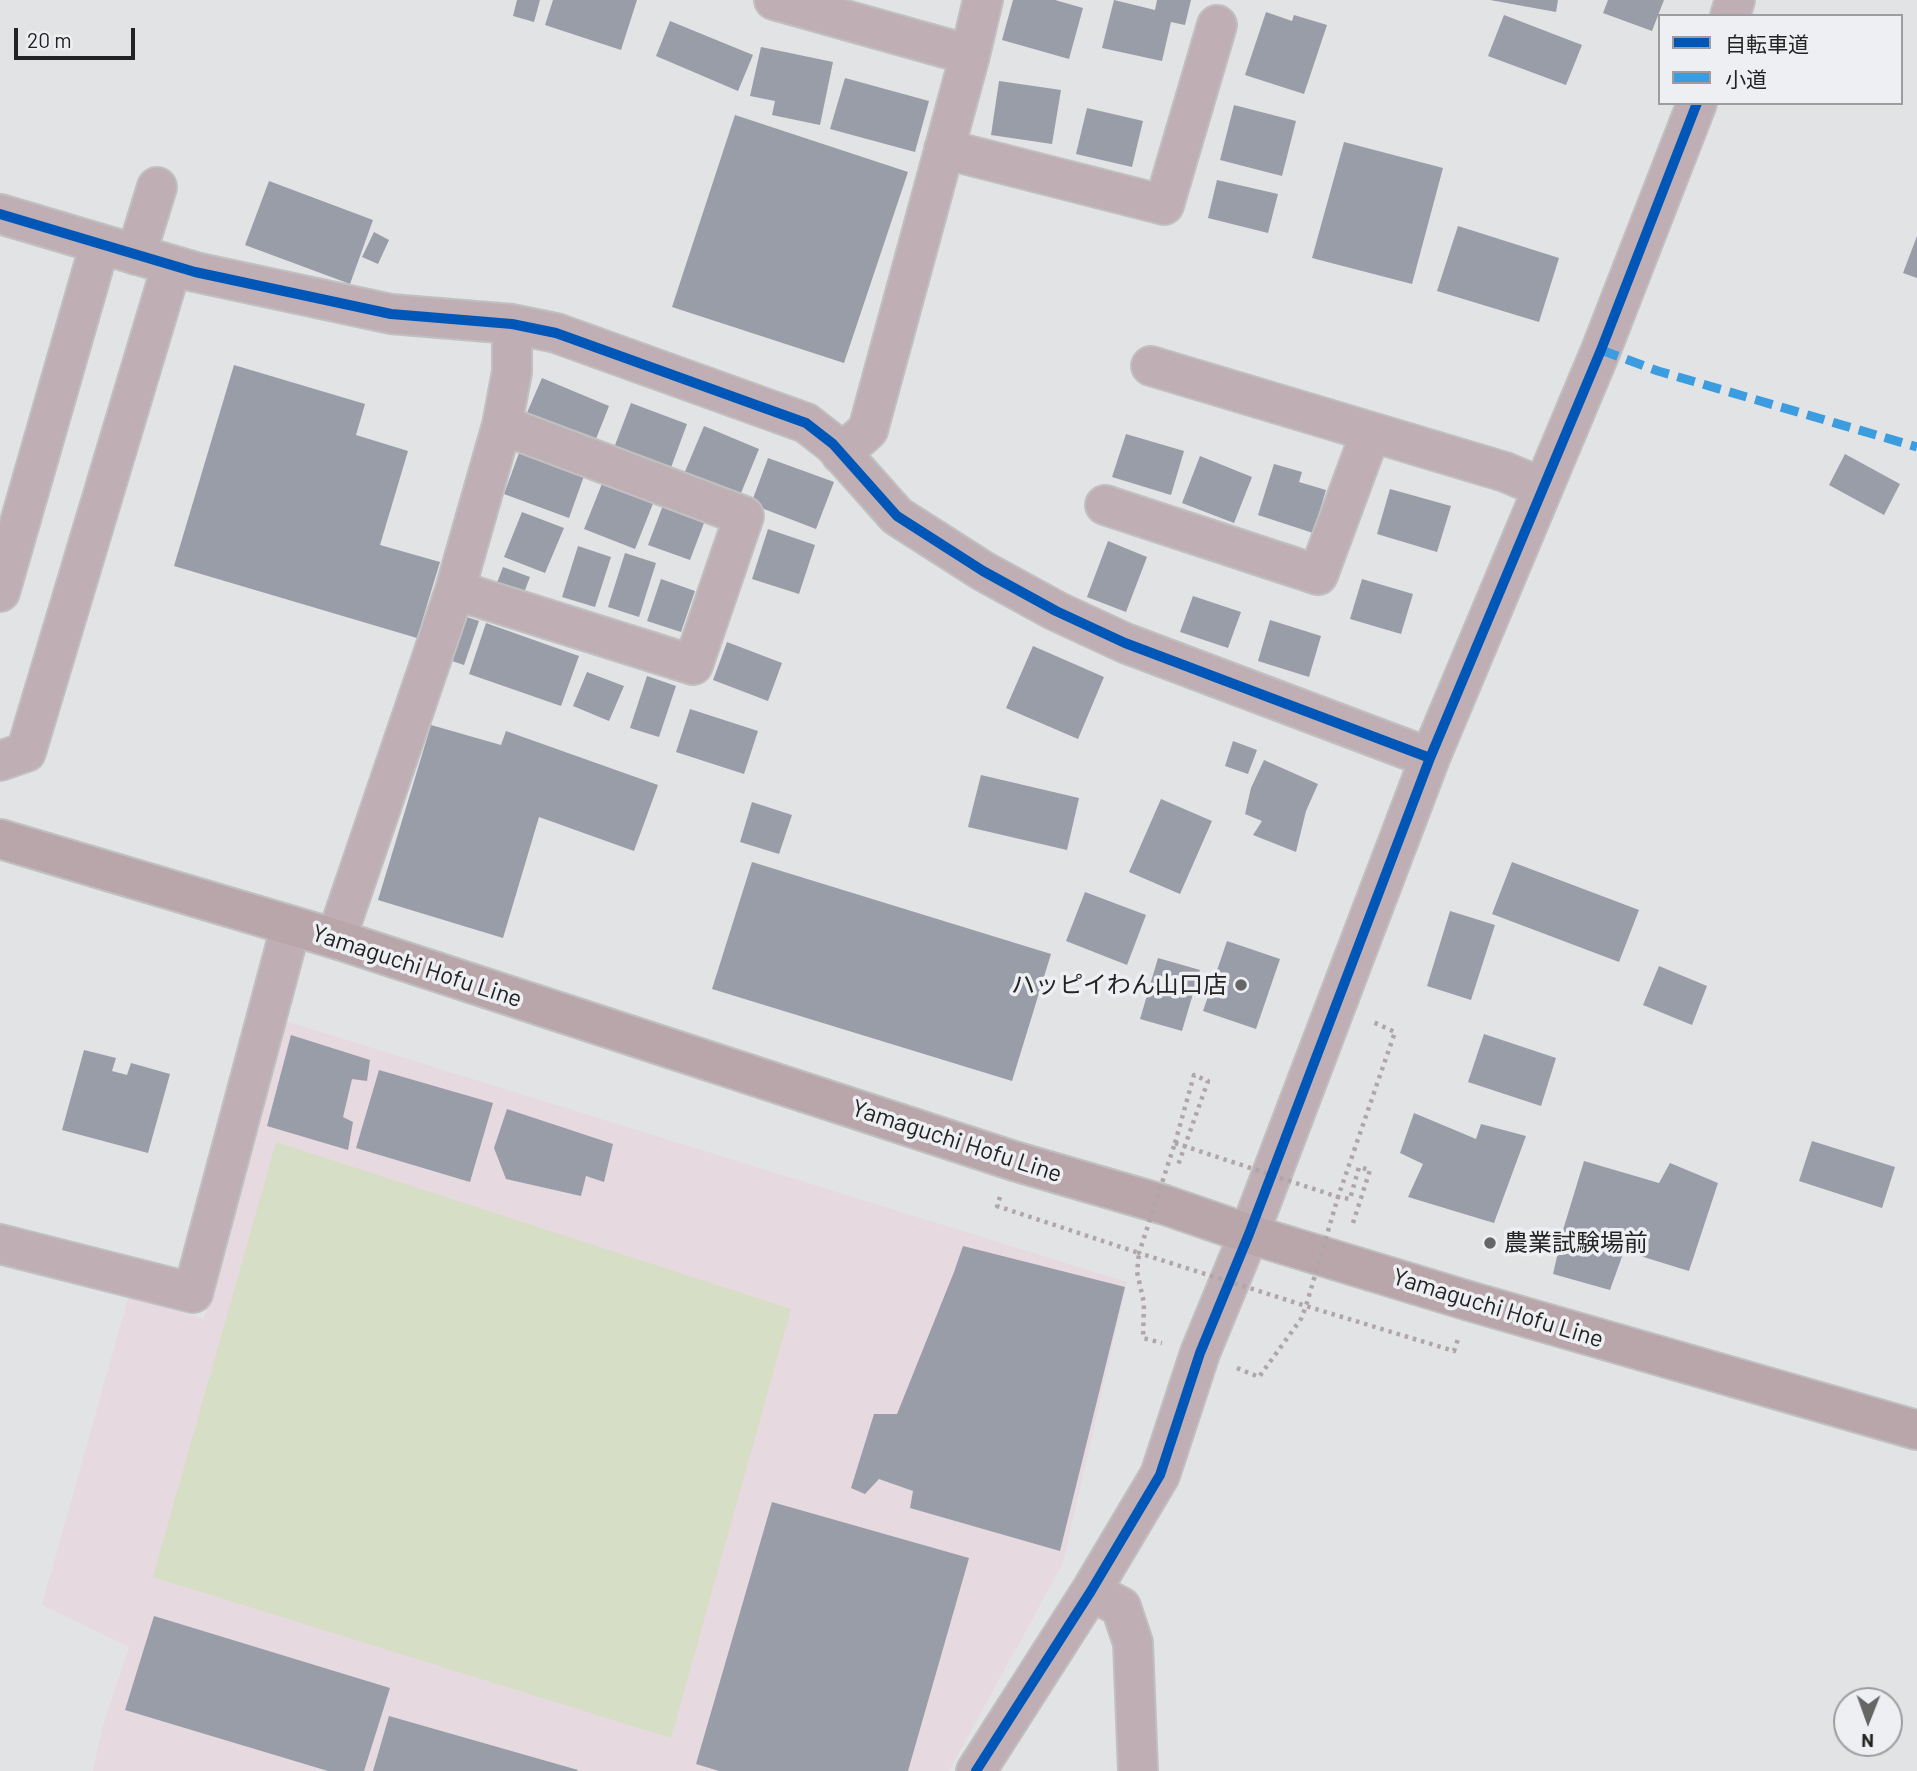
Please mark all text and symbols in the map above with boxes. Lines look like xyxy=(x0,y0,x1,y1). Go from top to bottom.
scale bar xyxy=(18,14,138,58)
legend xyxy=(1658,14,1903,105)
text: 20 m xyxy=(27,27,72,52)
text: 自転車道 xyxy=(1725,31,1809,56)
text: 小道 xyxy=(1725,66,1767,91)
street label: Yamaguchi Hofu Line xyxy=(308,918,526,1014)
place label: ハッピイわん山口店 xyxy=(1011,971,1227,999)
marker: ハッピイわん山口店 xyxy=(1233,977,1249,993)
street label: Yamaguchi Hofu Line xyxy=(848,1093,1066,1189)
place label: 農業試験場前 xyxy=(1504,1229,1648,1257)
marker: 農業試験場前 xyxy=(1482,1235,1498,1251)
street label: Yamaguchi Hofu Line xyxy=(1389,1262,1607,1354)
north arrow xyxy=(1833,1687,1903,1757)
text: N xyxy=(1861,1730,1874,1753)

